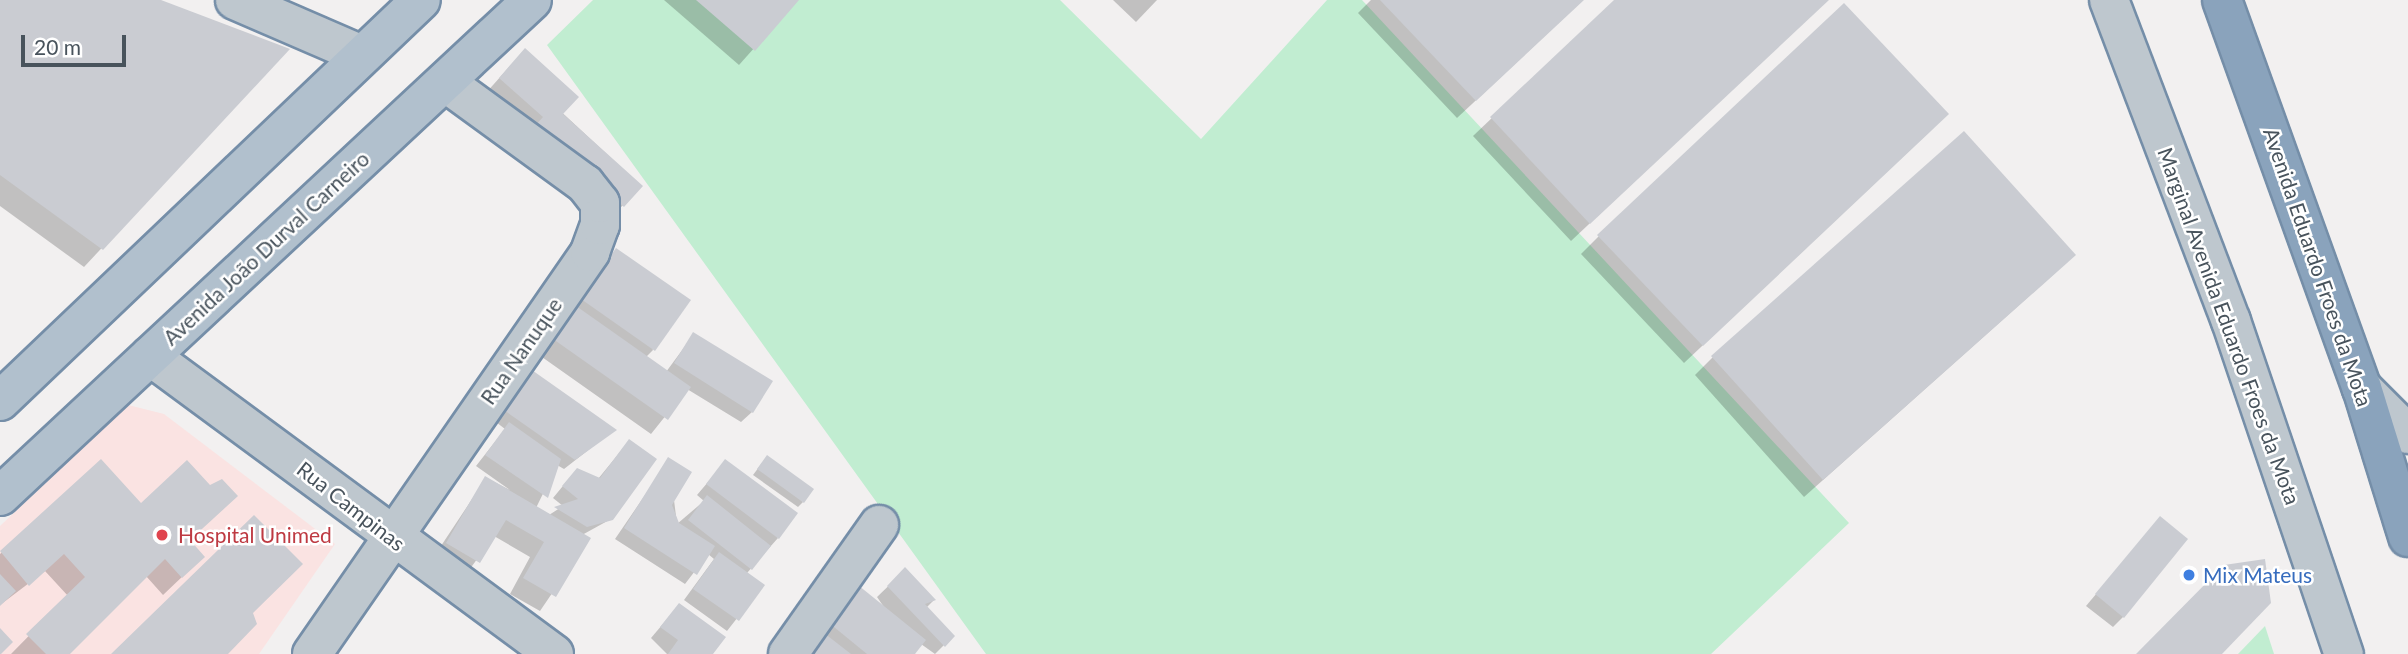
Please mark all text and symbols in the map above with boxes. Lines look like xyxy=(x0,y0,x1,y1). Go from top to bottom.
scale bar xyxy=(24,21,130,65)
text: 20 m xyxy=(34,34,81,59)
street label: Avenida Eduardo Froes da Mota xyxy=(2258,124,2378,410)
street label: Marginal Avenida Eduardo Froes da Mota xyxy=(2152,144,2306,508)
street label: Avenida João Durval Carneiro xyxy=(158,146,374,350)
street label: Rua Nanuque xyxy=(475,293,567,409)
street label: Rua Campinas xyxy=(292,456,410,556)
place label: Hospital Unimed xyxy=(178,522,332,548)
marker: Hospital Unimed xyxy=(152,525,172,545)
place label: Mix Mateus xyxy=(2203,562,2312,588)
marker: Mix Mateus xyxy=(2181,567,2197,583)

